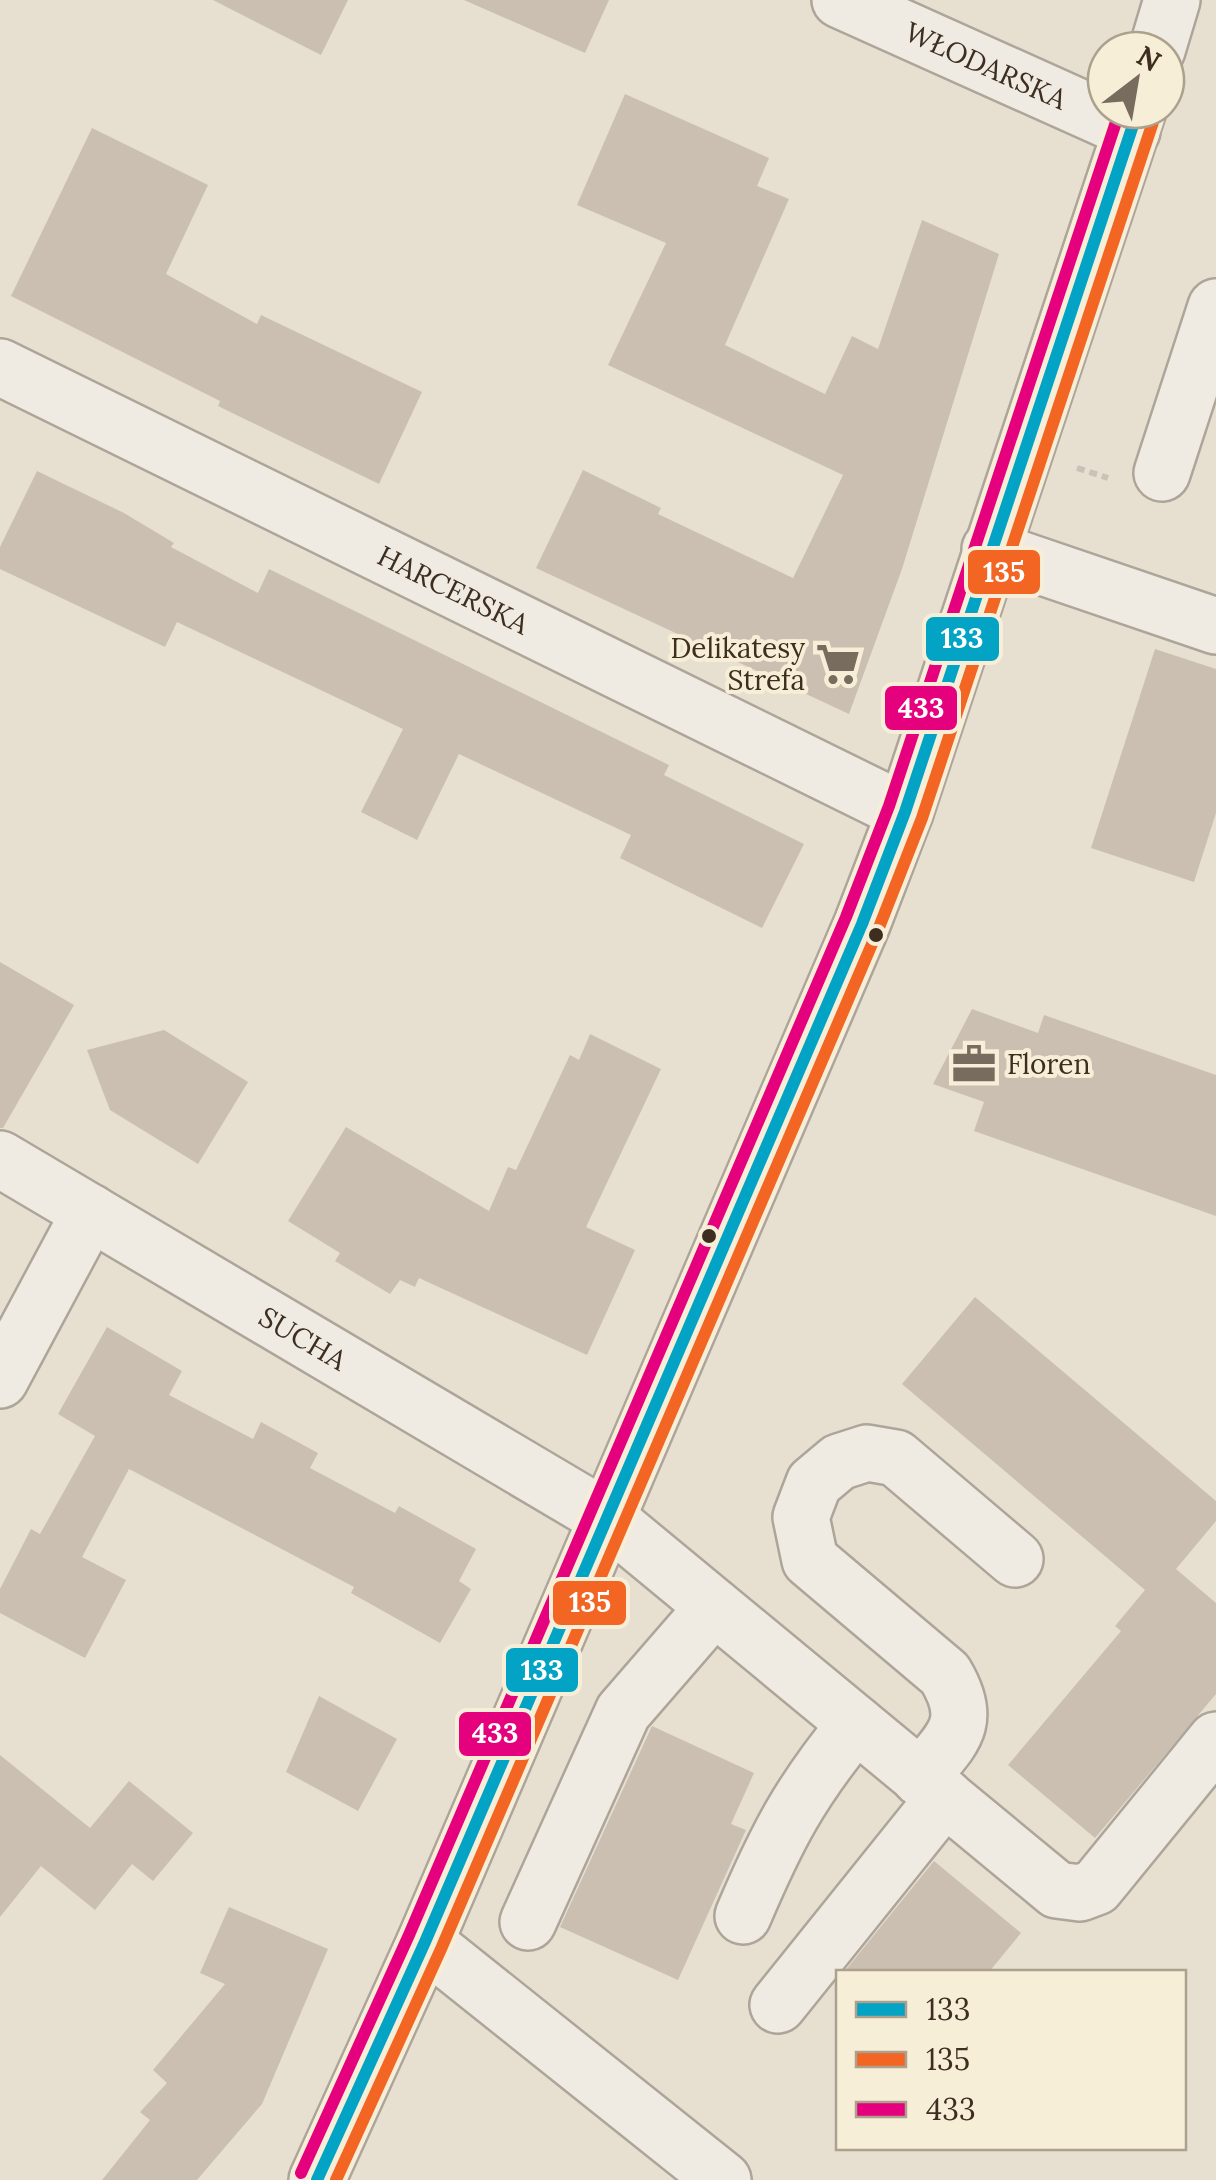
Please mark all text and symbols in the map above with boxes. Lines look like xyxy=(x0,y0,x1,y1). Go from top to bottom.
street label: WŁODARSKA xyxy=(899,14,1073,118)
north arrow xyxy=(1086,30,1186,130)
text: N xyxy=(1130,38,1167,80)
street label: HARCERSKA xyxy=(372,537,535,642)
line badge: 135 xyxy=(966,548,1042,596)
text: 135 xyxy=(983,554,1025,590)
line badge: 133 xyxy=(924,615,1001,663)
text: 133 xyxy=(941,620,983,656)
place label: Delikatesy Strefa xyxy=(670,630,805,698)
supermarket icon: Delikatesy Strefa xyxy=(814,640,862,688)
line badge: 433 xyxy=(883,684,959,732)
text: 433 xyxy=(898,690,944,726)
unlabelled marker xyxy=(866,925,886,945)
office icon: Floren xyxy=(950,1040,998,1088)
place label: Floren xyxy=(1007,1046,1090,1082)
unlabelled marker xyxy=(699,1226,719,1246)
street label: SUCHA xyxy=(253,1298,354,1378)
line badge: 135 xyxy=(551,1579,628,1627)
text: 135 xyxy=(569,1584,611,1620)
line badge: 133 xyxy=(504,1646,580,1694)
text: 133 xyxy=(521,1652,563,1688)
line badge: 433 xyxy=(457,1710,533,1758)
text: 433 xyxy=(472,1715,518,1751)
legend xyxy=(836,1970,1186,2150)
text: 133 xyxy=(926,1990,970,2028)
text: 135 xyxy=(926,2040,970,2078)
text: 433 xyxy=(926,2090,976,2128)

